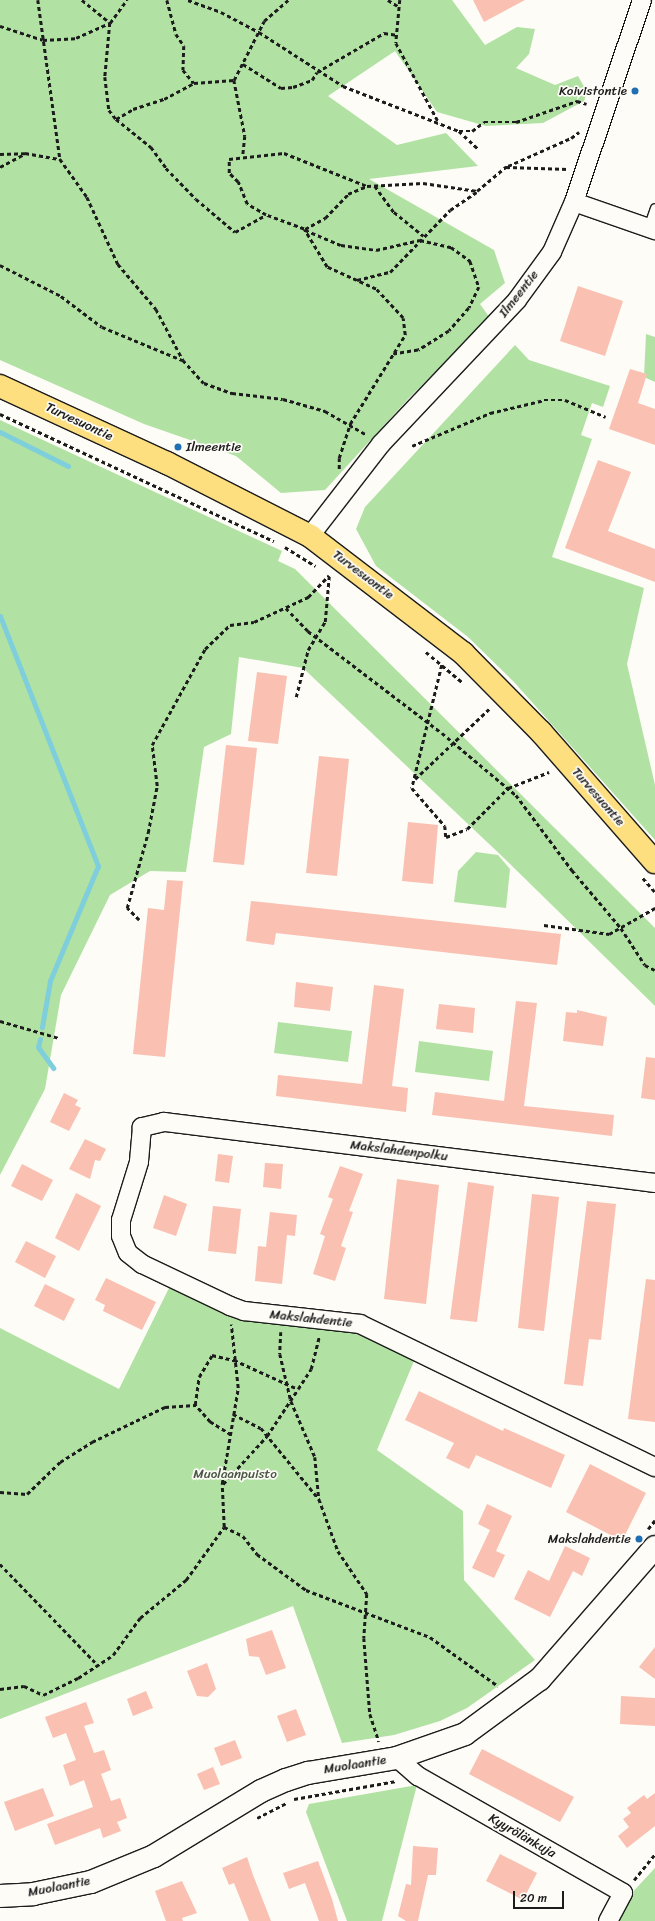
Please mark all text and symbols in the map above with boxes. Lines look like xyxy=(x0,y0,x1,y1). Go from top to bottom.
place label: Koivistontie xyxy=(559,83,627,99)
marker: Koivistontie xyxy=(630,86,640,96)
street label: Ilmeentie xyxy=(496,267,542,321)
street label: Turvesuontie xyxy=(43,400,115,444)
place label: Ilmeentie xyxy=(186,439,241,455)
marker: Ilmeentie xyxy=(173,442,183,452)
street label: Turvesuontie xyxy=(329,547,397,603)
street label: Turvesuontie xyxy=(568,765,628,829)
street label: Makslahdenpolku xyxy=(349,1137,449,1165)
street label: Makslahdentie xyxy=(269,1307,353,1331)
park label: Muolaanpuisto xyxy=(193,1466,277,1482)
place label: Makslahdentie xyxy=(548,1531,631,1547)
marker: Makslahdentie xyxy=(634,1534,644,1544)
street label: Muolaantie xyxy=(323,1752,387,1778)
street label: Kyyrölänkuja xyxy=(486,1810,558,1862)
street label: Muolaantie xyxy=(27,1873,91,1901)
scale bar xyxy=(515,1883,566,1909)
text: 20 m xyxy=(520,1887,547,1909)

